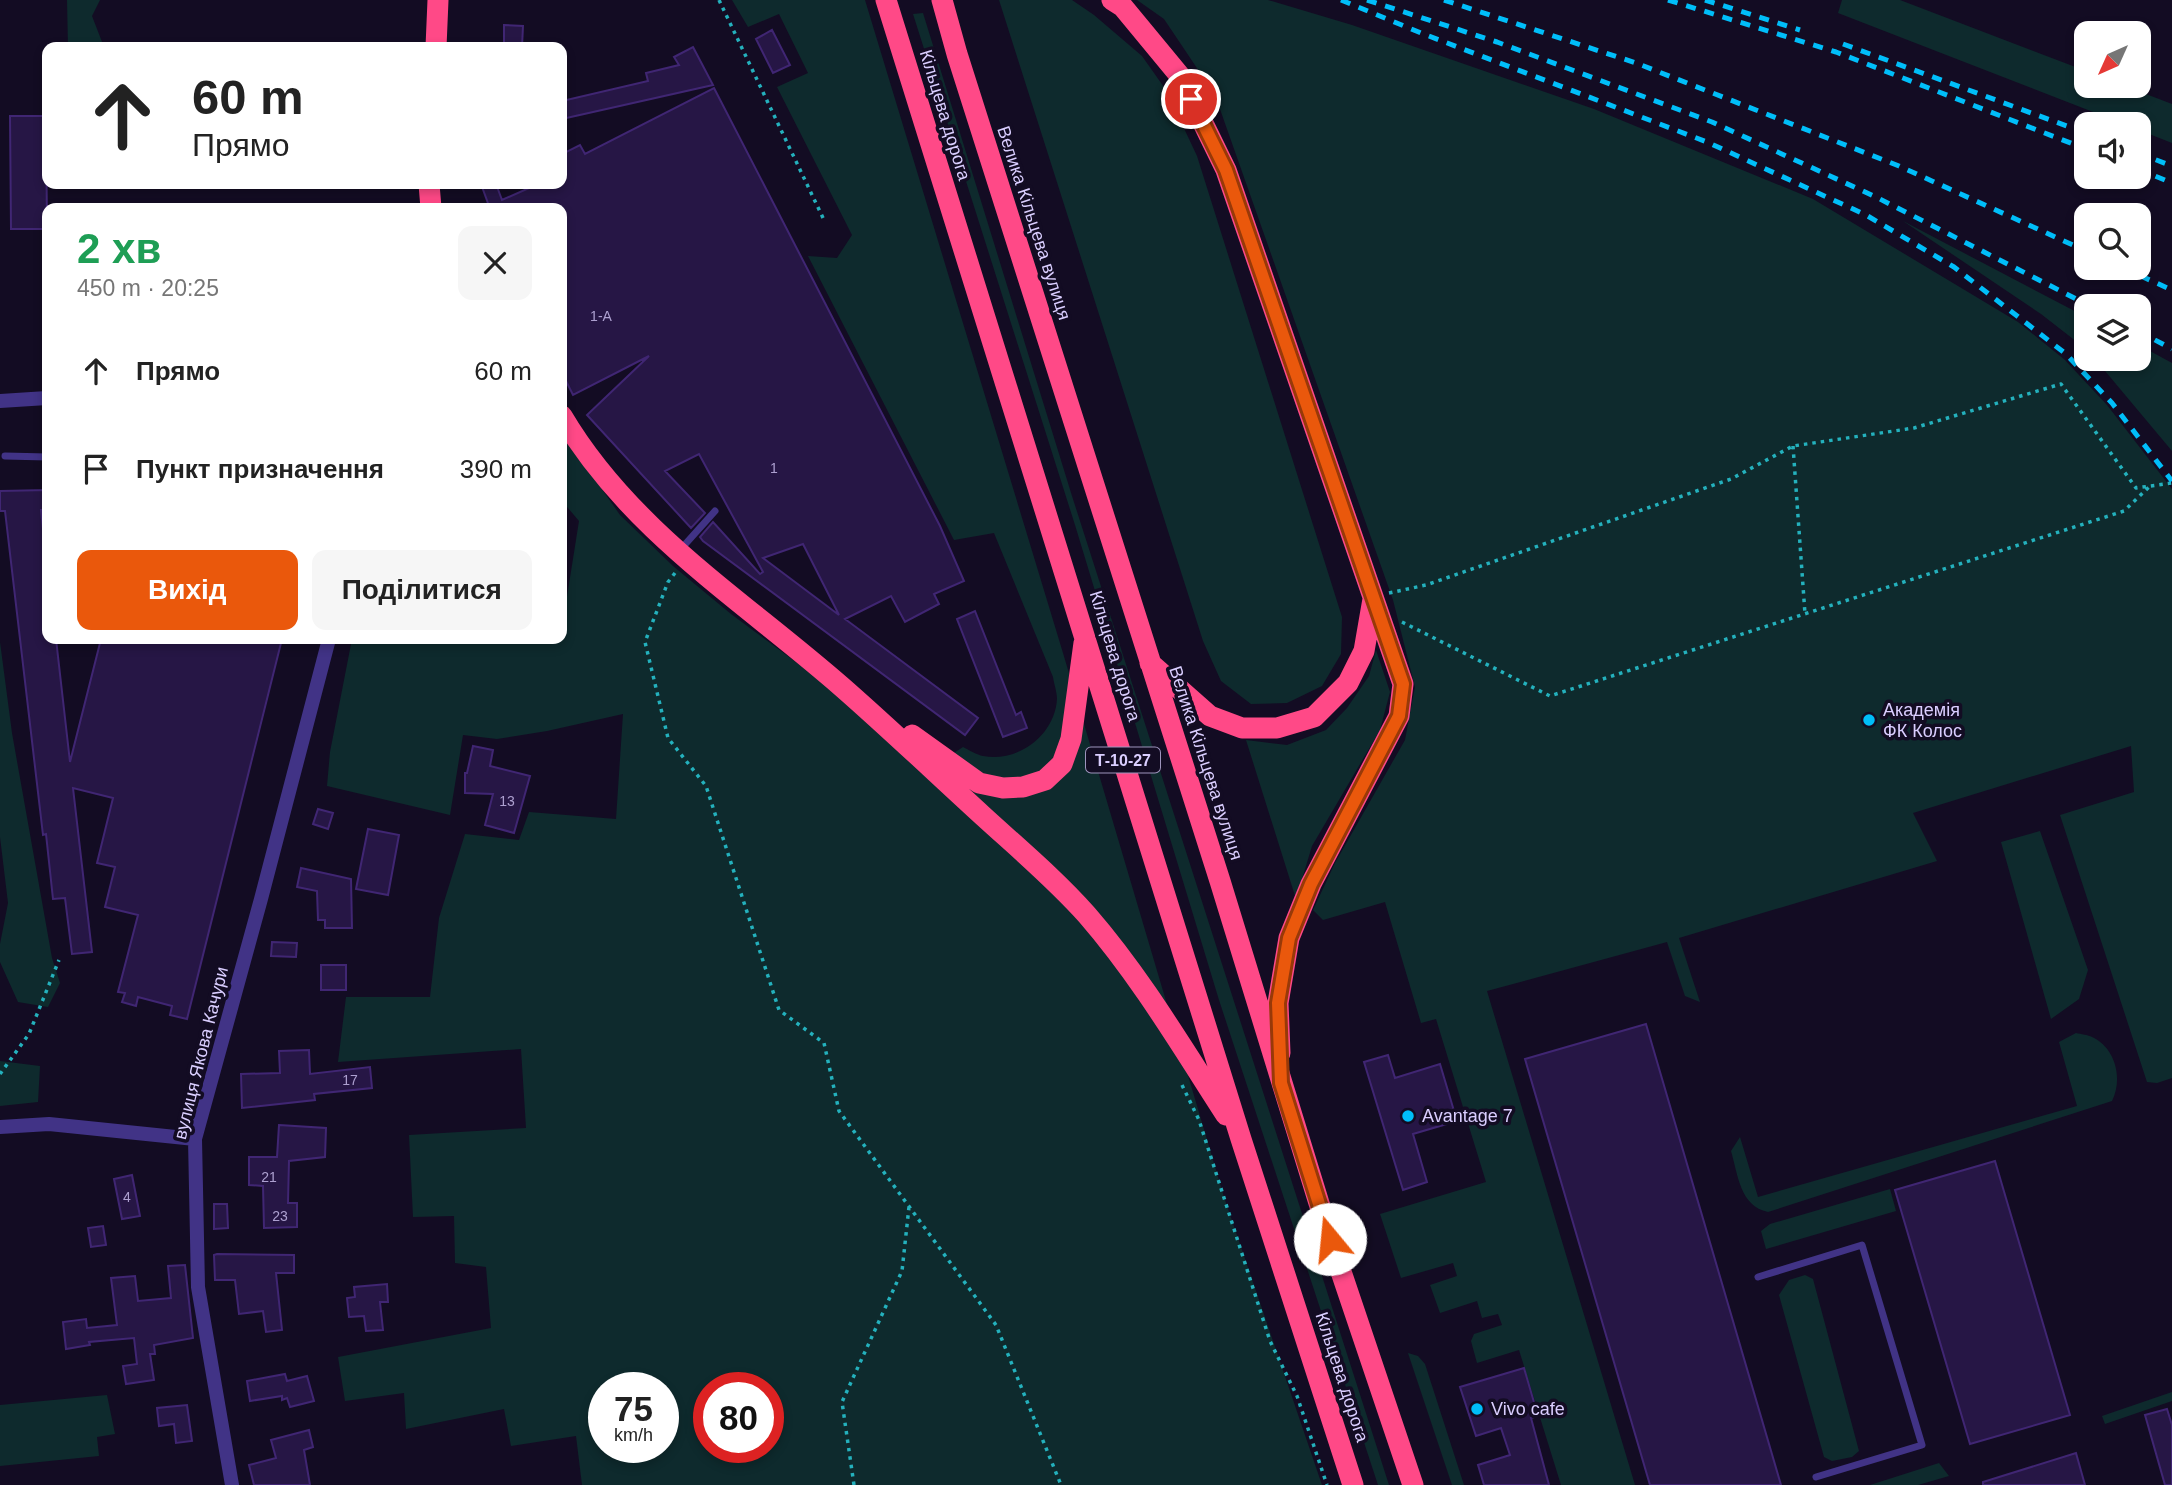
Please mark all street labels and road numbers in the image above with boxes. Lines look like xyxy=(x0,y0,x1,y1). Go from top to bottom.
street label: Кільцева дорога xyxy=(916,47,975,184)
street label: Велика Кільцева вулиця xyxy=(993,124,1075,322)
street label: Кільцева дорога xyxy=(1086,588,1145,725)
street label: Велика Кільцева вулиця xyxy=(1165,664,1247,862)
road number: Т-10-27 xyxy=(1086,748,1160,772)
street label: вулиця Якова Качури xyxy=(170,965,232,1141)
street label: Кільцева дорога xyxy=(1312,1309,1373,1445)

